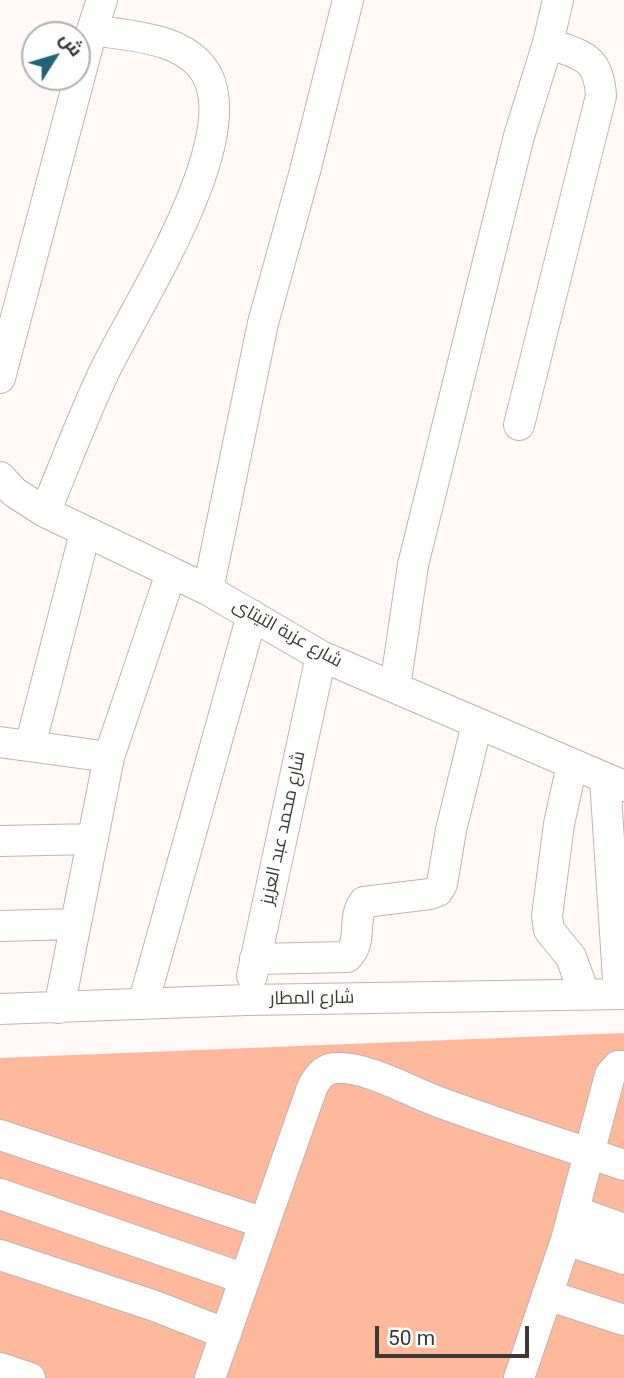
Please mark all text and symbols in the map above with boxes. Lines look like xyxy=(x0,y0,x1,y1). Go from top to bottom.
north arrow xyxy=(21,21,91,91)
text: ش xyxy=(55,28,88,61)
street label: شارع عزبة التيتاى xyxy=(228,595,346,673)
street label: شارع محمد عبد العزيز xyxy=(257,749,311,907)
street label: شارع المطار xyxy=(269,987,355,1011)
scale bar xyxy=(379,1312,533,1356)
text: 50 m xyxy=(388,1326,435,1350)

